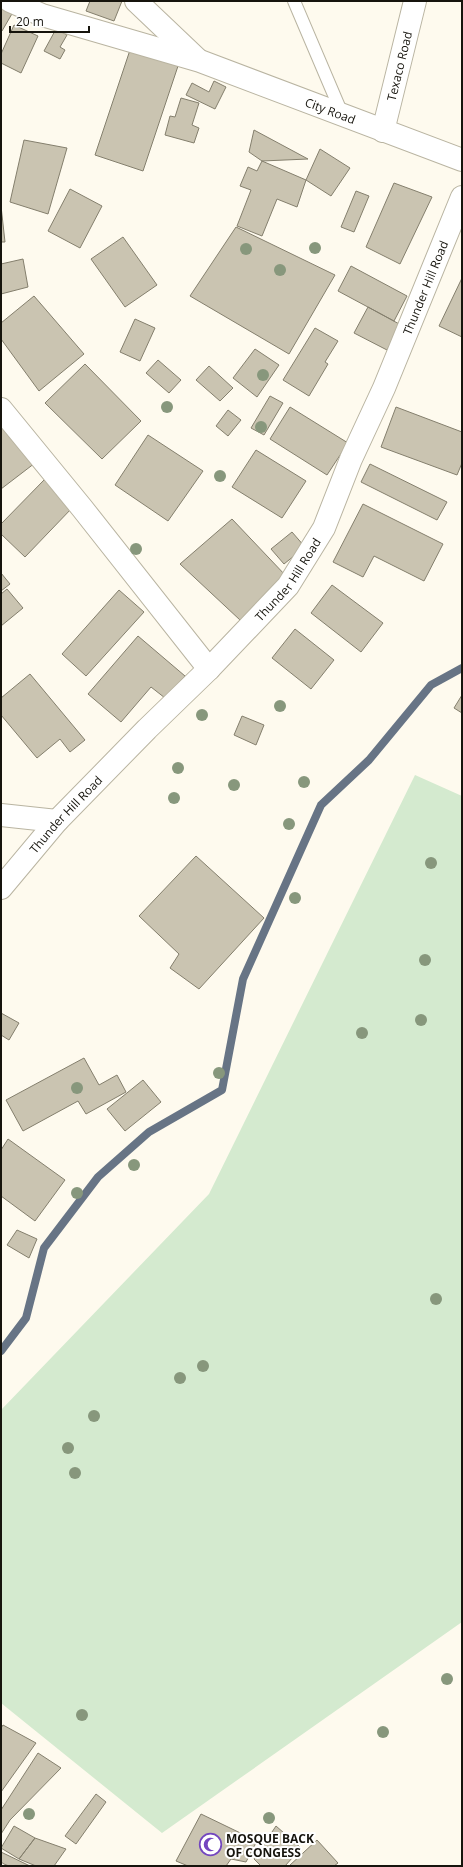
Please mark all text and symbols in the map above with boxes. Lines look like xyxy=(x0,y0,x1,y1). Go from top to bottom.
scale bar xyxy=(10,8,89,34)
text: 20 m xyxy=(16,13,44,30)
street label: Texaco Road xyxy=(382,29,416,102)
street label: City Road xyxy=(303,93,358,128)
street label: Thunder Hill Road xyxy=(398,238,452,337)
street label: Thunder Hill Road xyxy=(251,534,324,625)
street label: Thunder Hill Road xyxy=(25,771,106,857)
place label: MOSQUE BACK OF CONGESS xyxy=(226,1830,314,1861)
mosque icon: MOSQUE BACK OF CONGESS xyxy=(198,1832,224,1858)

